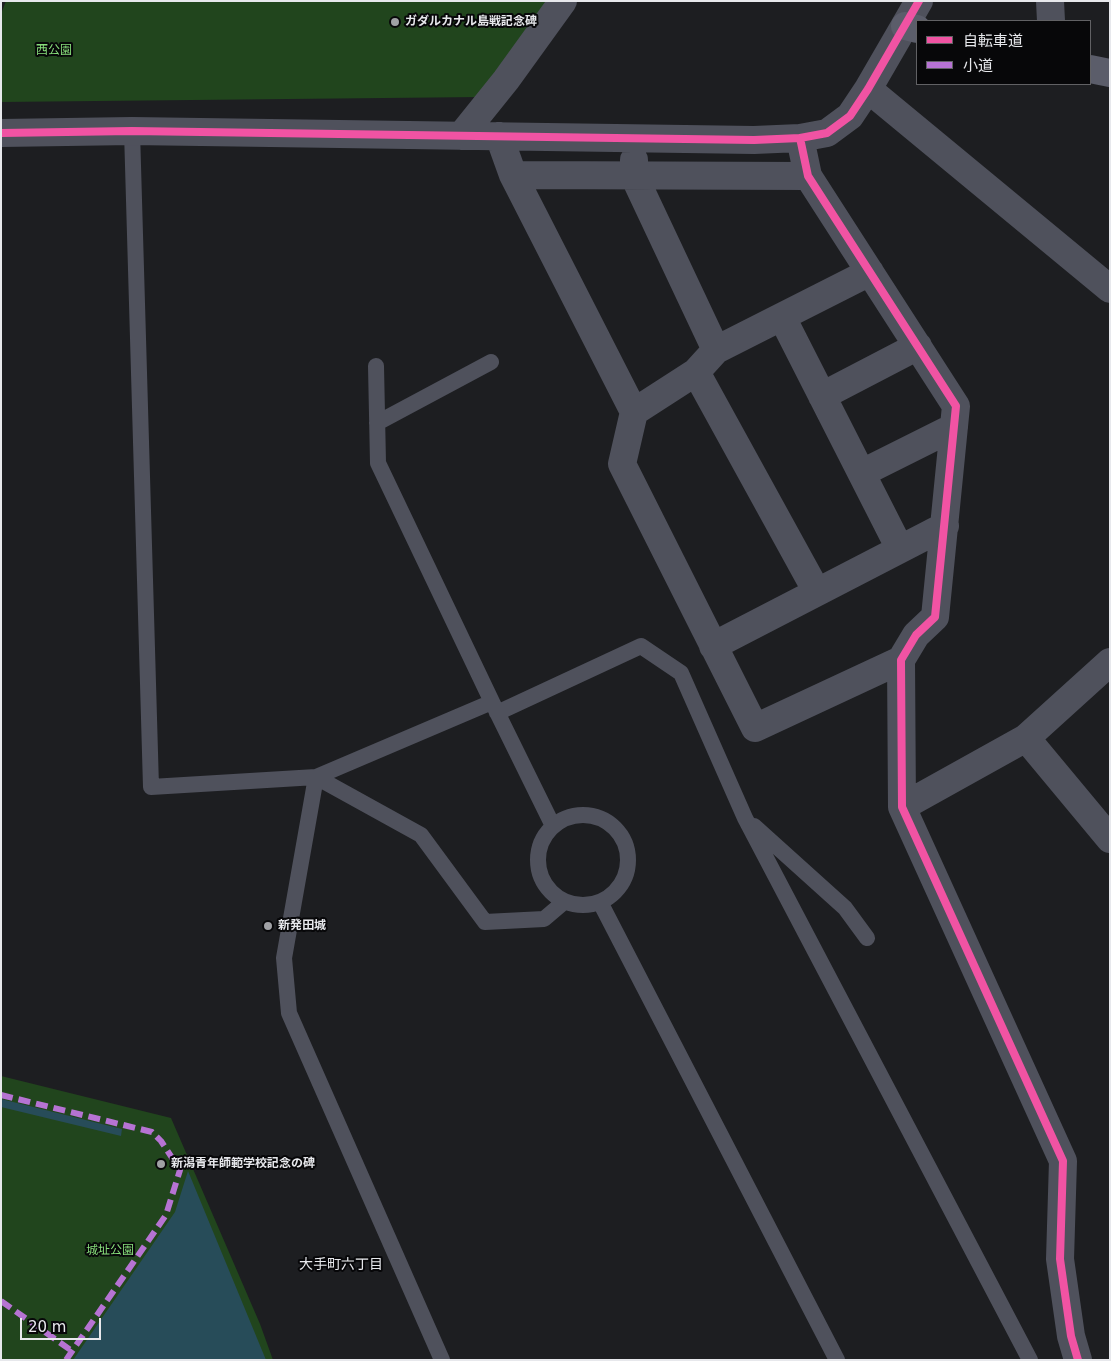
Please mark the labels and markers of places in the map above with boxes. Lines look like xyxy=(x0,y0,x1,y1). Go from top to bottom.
place label: ガダルカナル島戦記念碑 xyxy=(405,15,537,29)
marker: ガダルカナル島戦記念碑 xyxy=(389,16,401,28)
place label: 新発田城 xyxy=(278,919,326,933)
marker: 新発田城 xyxy=(262,920,274,932)
place label: 新潟青年師範学校記念の碑 xyxy=(171,1157,315,1171)
marker: 新潟青年師範学校記念の碑 xyxy=(155,1158,167,1170)

